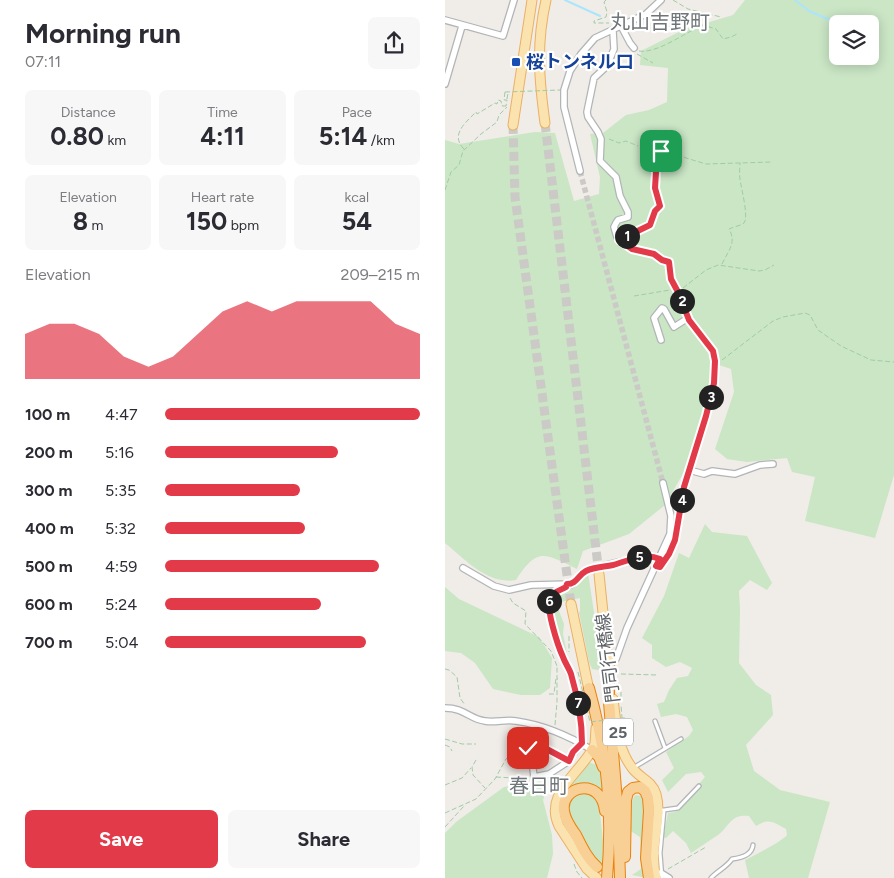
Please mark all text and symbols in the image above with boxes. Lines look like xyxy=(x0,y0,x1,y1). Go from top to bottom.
district label: 丸山吉野町 xyxy=(610,10,710,34)
map controls xyxy=(829,15,879,65)
button: layers xyxy=(829,15,879,65)
text: Morning run xyxy=(25,16,181,50)
button: share xyxy=(368,17,420,69)
place label: 桜トンネル口 xyxy=(526,51,634,73)
text: 07:11 xyxy=(25,52,61,71)
marker: 桜トンネル口 xyxy=(510,56,522,68)
text: Distance xyxy=(61,104,116,121)
text: Time xyxy=(207,104,238,121)
text: Pace xyxy=(342,104,372,121)
text: 0.80 xyxy=(50,121,104,151)
text: 4:11 xyxy=(200,121,245,151)
text: 5:14 xyxy=(319,121,367,151)
pin xyxy=(640,130,682,172)
text: km xyxy=(104,132,126,149)
text: /km xyxy=(367,132,395,149)
icon: arrive xyxy=(647,137,675,165)
text: Elevation xyxy=(59,189,117,206)
text: Heart rate xyxy=(191,189,254,206)
text: kcal xyxy=(345,189,369,206)
text: 8 xyxy=(73,206,88,236)
text: 150 xyxy=(186,206,227,236)
text: 54 xyxy=(342,206,372,236)
text: m xyxy=(88,217,104,234)
text: bpm xyxy=(227,217,259,234)
pin: 1 xyxy=(615,224,639,248)
text: 1 xyxy=(625,228,630,245)
text: Elevation xyxy=(25,265,91,284)
text: 209–215 m xyxy=(341,265,420,284)
pin: 2 xyxy=(669,288,695,314)
text: 2 xyxy=(678,293,687,310)
pin: 3 xyxy=(699,384,723,410)
text: 3 xyxy=(708,389,715,406)
text: 100 m xyxy=(25,405,70,424)
text: 4:47 xyxy=(105,405,138,424)
text: 200 m xyxy=(25,443,73,462)
text: 5:16 xyxy=(105,443,134,462)
text: 300 m xyxy=(25,481,72,500)
text: 5:35 xyxy=(105,481,136,500)
pin: 4 xyxy=(669,488,695,512)
text: 4 xyxy=(678,492,687,509)
text: 400 m xyxy=(25,519,74,538)
text: 5:32 xyxy=(105,519,136,538)
pin: 5 xyxy=(627,544,651,570)
text: 5 xyxy=(635,549,644,566)
text: 500 m xyxy=(25,557,73,576)
text: 4:59 xyxy=(105,557,137,576)
pin: 6 xyxy=(537,588,561,614)
text: 6 xyxy=(545,593,554,610)
text: 600 m xyxy=(25,595,73,614)
text: 5:24 xyxy=(105,595,137,614)
street label: 門司行橋線 xyxy=(592,612,624,704)
text: 700 m xyxy=(25,633,72,652)
text: 5:04 xyxy=(105,633,138,652)
pin: 7 xyxy=(565,690,591,716)
text: 7 xyxy=(575,695,582,712)
road number: 25 xyxy=(603,719,633,746)
pin xyxy=(507,727,549,769)
icon: check xyxy=(514,734,542,762)
district label: 春日町 xyxy=(509,774,569,798)
button: Save xyxy=(25,810,218,868)
button: Share xyxy=(228,810,420,868)

